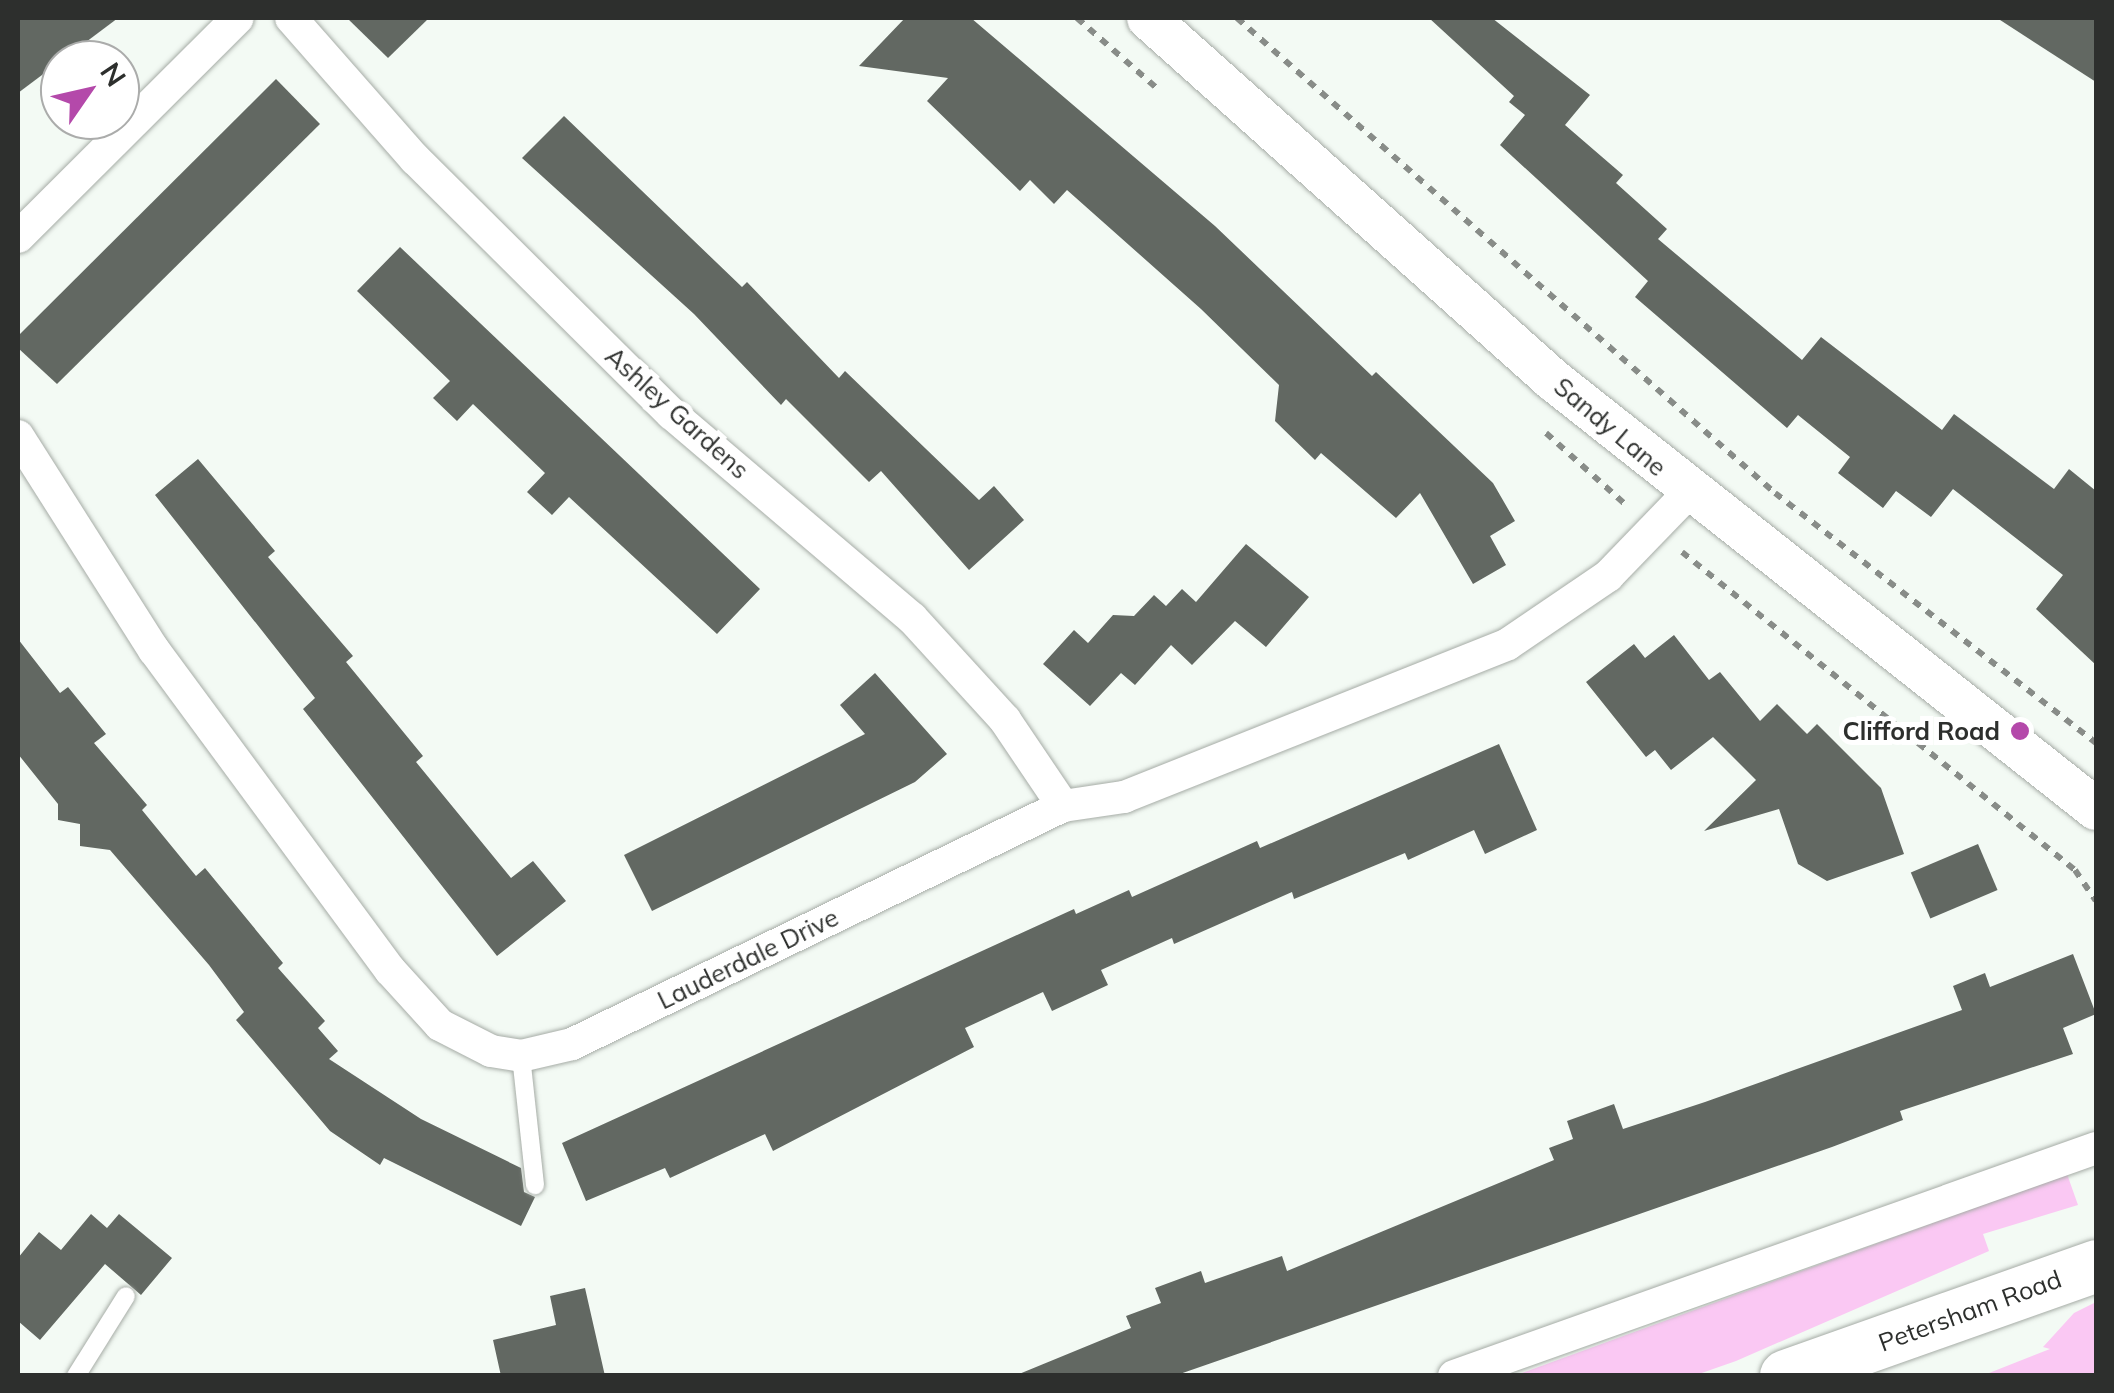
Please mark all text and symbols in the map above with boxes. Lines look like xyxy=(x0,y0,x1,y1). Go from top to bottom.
north arrow xyxy=(40,40,140,140)
text: N xyxy=(93,56,134,93)
street label: Ashley Gardens xyxy=(599,341,755,485)
street label: Sandy Lane xyxy=(1548,372,1672,482)
place label: Clifford Road xyxy=(1843,716,2000,746)
marker: Clifford Road xyxy=(2009,720,2031,742)
street label: Lauderdale Drive xyxy=(653,902,843,1016)
street label: Petersham Road xyxy=(1875,1264,2065,1358)

